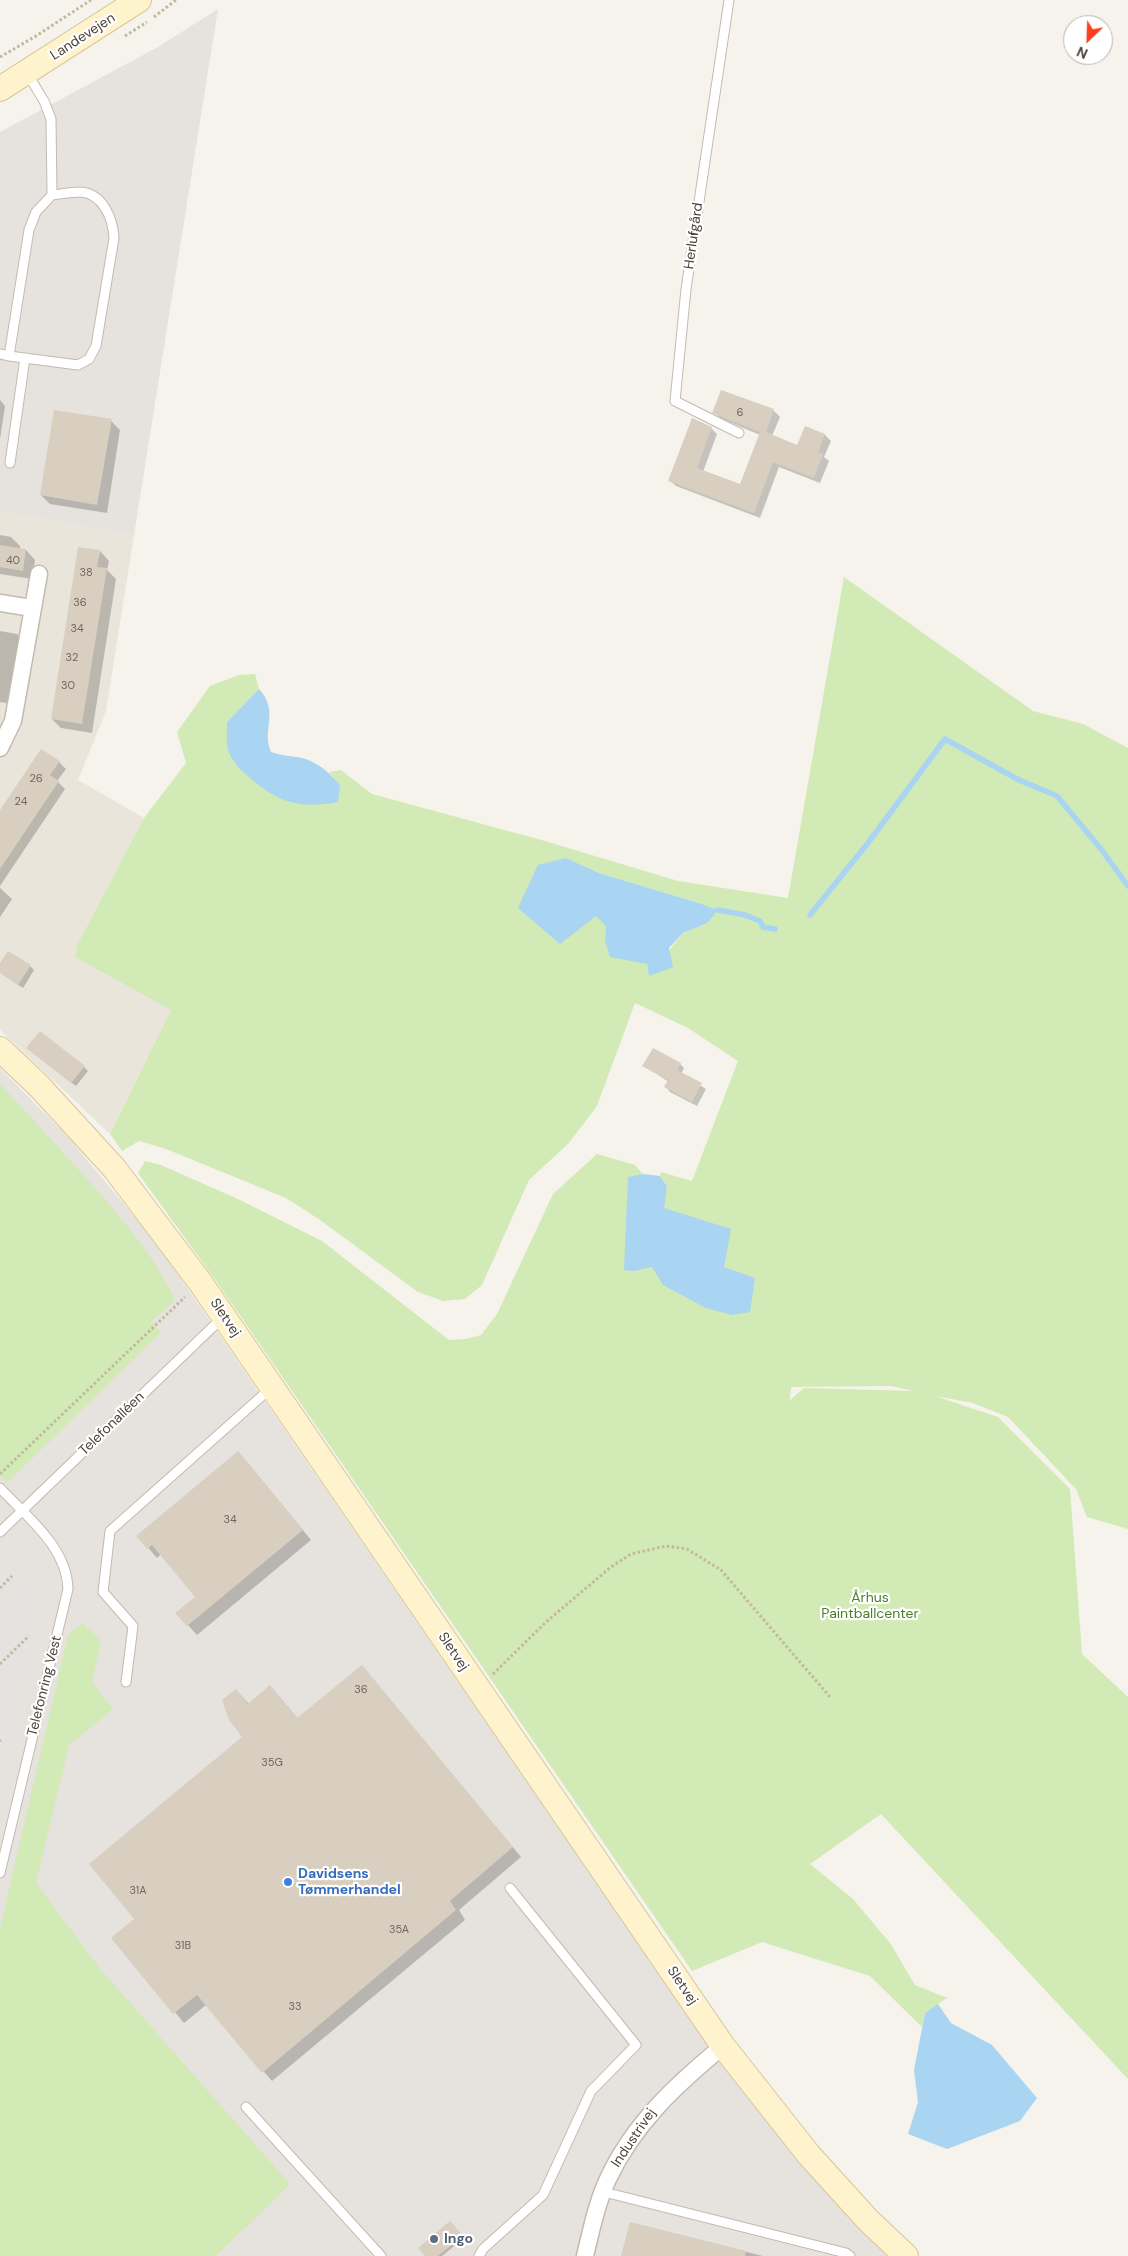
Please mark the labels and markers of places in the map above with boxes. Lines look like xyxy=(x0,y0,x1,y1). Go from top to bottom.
place label: Davidsens Tømmerhandel xyxy=(298,1866,401,1898)
marker: Davidsens Tømmerhandel xyxy=(282,1876,294,1888)
place label: Ingo xyxy=(444,2231,473,2247)
marker: Ingo xyxy=(428,2233,440,2245)

